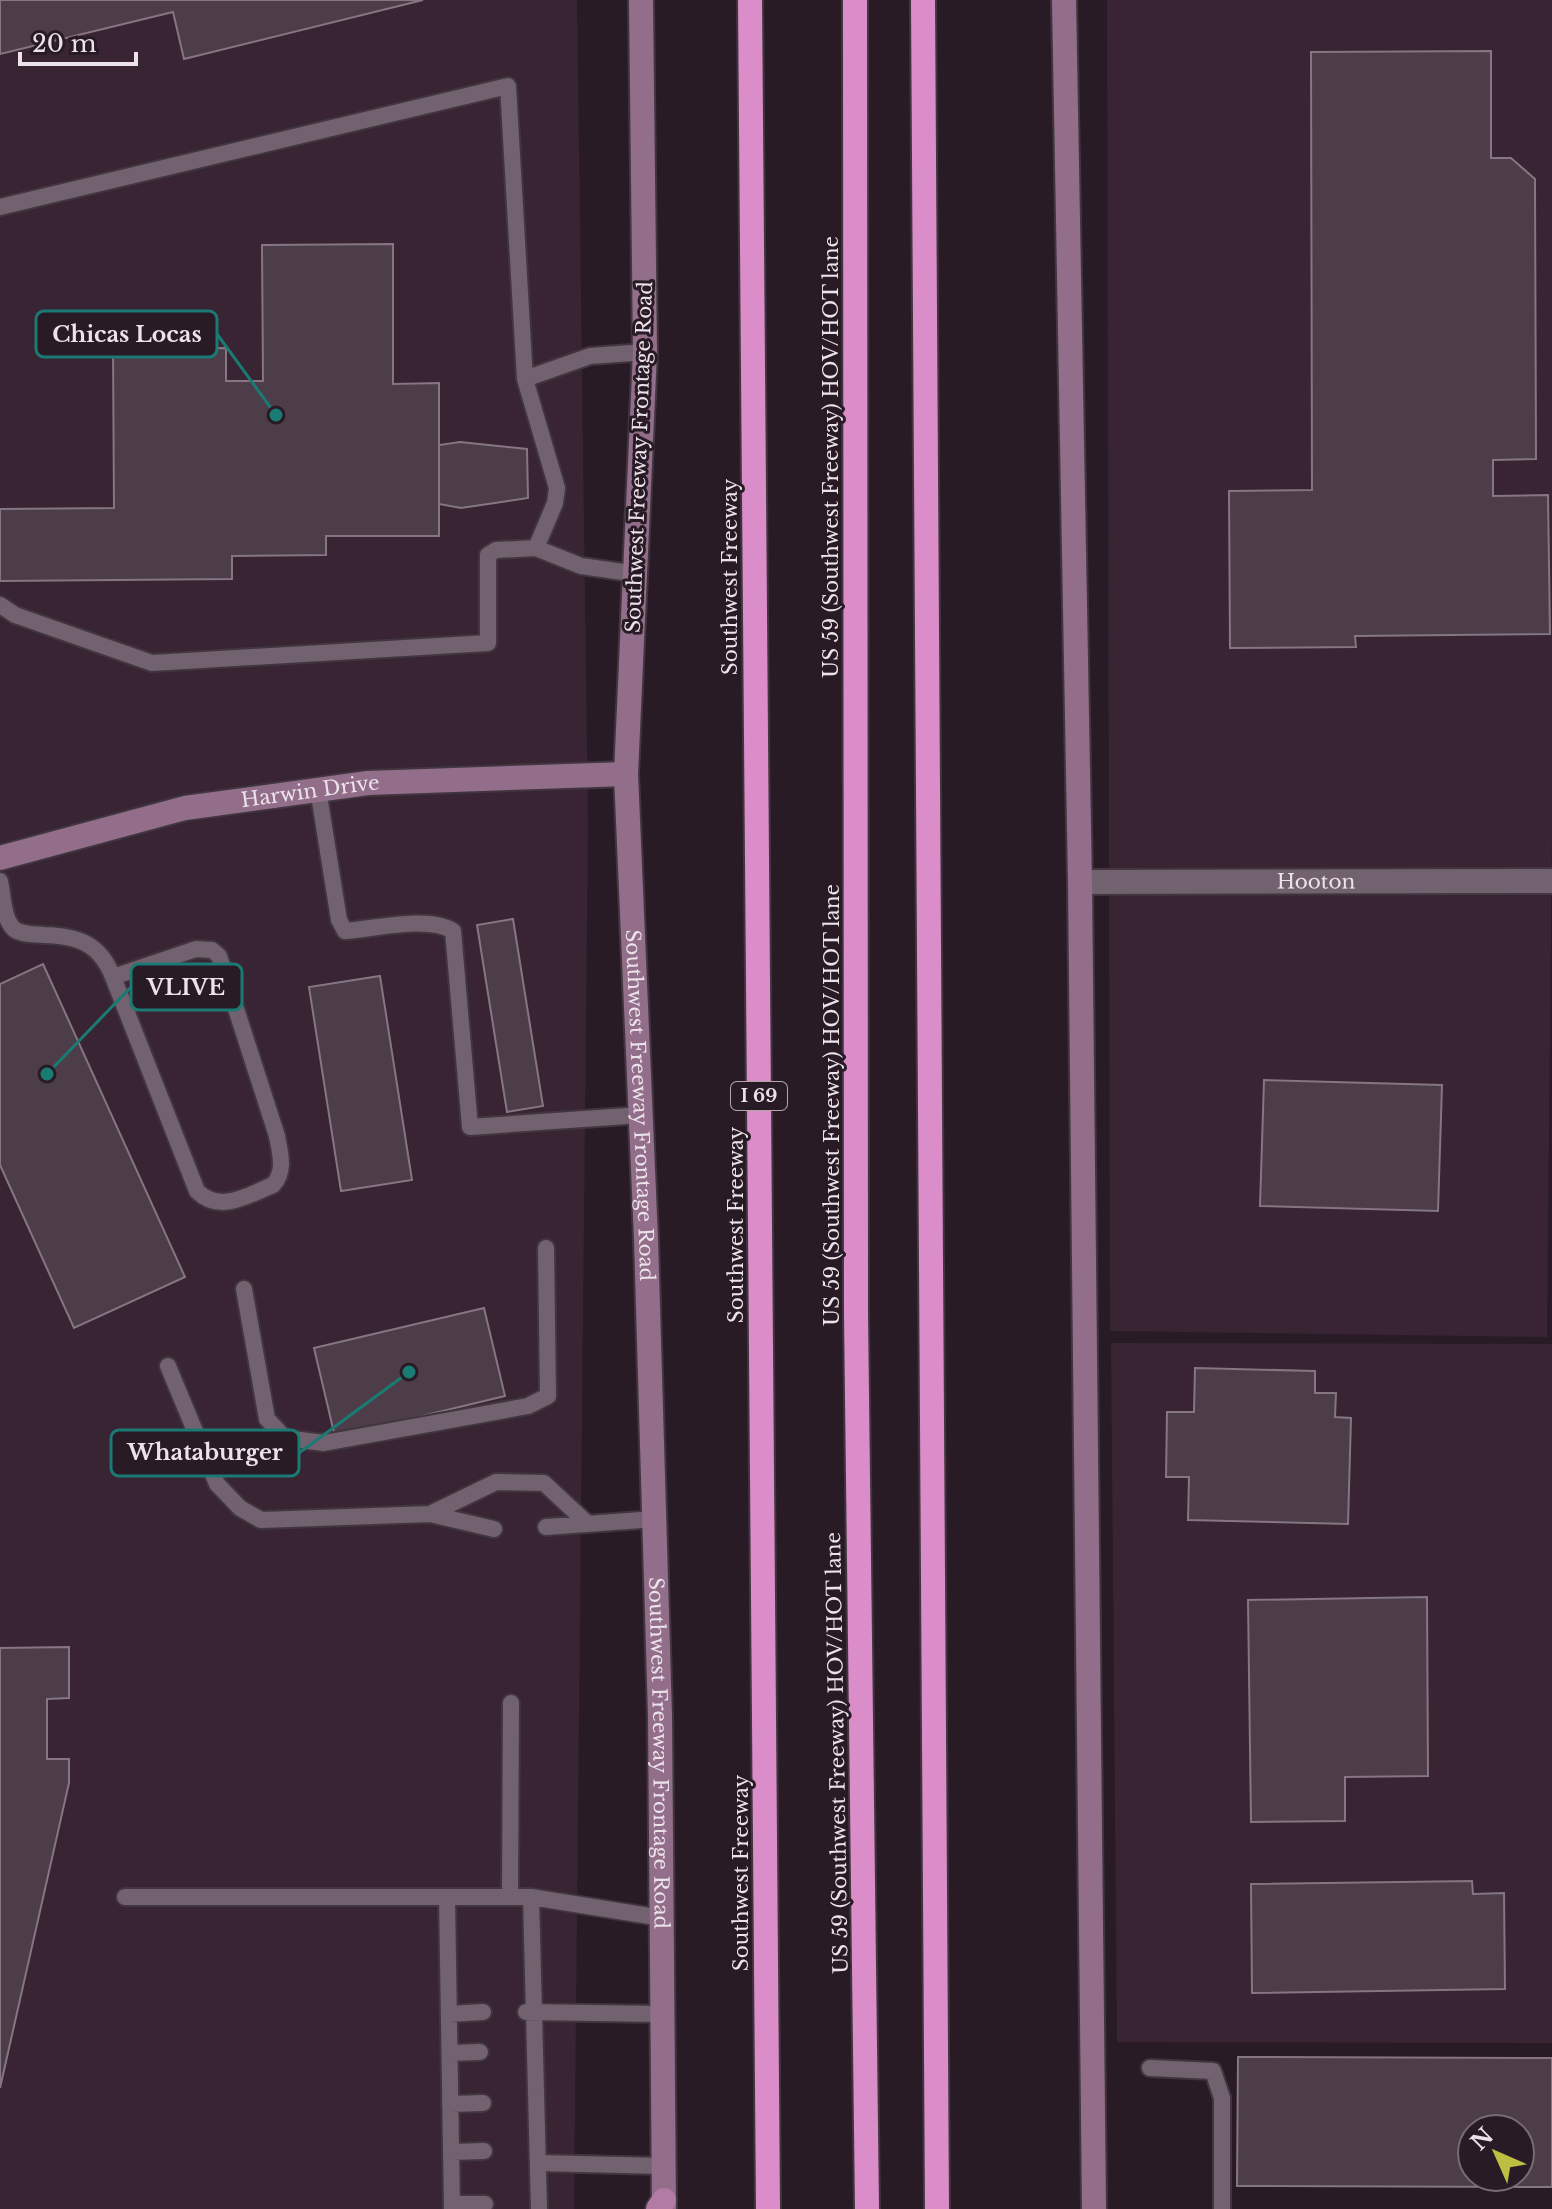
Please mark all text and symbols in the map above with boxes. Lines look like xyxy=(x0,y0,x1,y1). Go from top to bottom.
scale bar xyxy=(20,16,136,66)
text: 20 m xyxy=(32,29,97,58)
street label: US 59 (Southwest Freeway) HOV/HOT lane xyxy=(819,236,843,678)
street label: Southwest Freeway Frontage Road xyxy=(621,281,657,633)
callout: Chicas Locas xyxy=(36,311,217,357)
text: Chicas Locas xyxy=(52,321,202,348)
street label: Southwest Freeway xyxy=(718,479,742,675)
street label: Harwin Drive xyxy=(239,771,380,812)
street label: Hooton xyxy=(1277,869,1356,894)
street label: US 59 (Southwest Freeway) HOV/HOT lane xyxy=(820,884,844,1326)
street label: Southwest Freeway Frontage Road xyxy=(621,929,659,1281)
callout: VLIVE xyxy=(131,964,242,1010)
text: VLIVE xyxy=(146,974,225,1001)
road number: I 69 xyxy=(731,1082,787,1110)
street label: Southwest Freeway xyxy=(724,1127,748,1323)
callout: Whataburger xyxy=(111,1430,299,1476)
text: Whataburger xyxy=(126,1439,283,1466)
street label: US 59 (Southwest Freeway) HOV/HOT lane xyxy=(821,1532,853,1974)
street label: Southwest Freeway Frontage Road xyxy=(644,1577,674,1929)
street label: Southwest Freeway xyxy=(729,1775,753,1971)
north arrow xyxy=(1456,2113,1536,2193)
text: N xyxy=(1465,2122,1499,2156)

